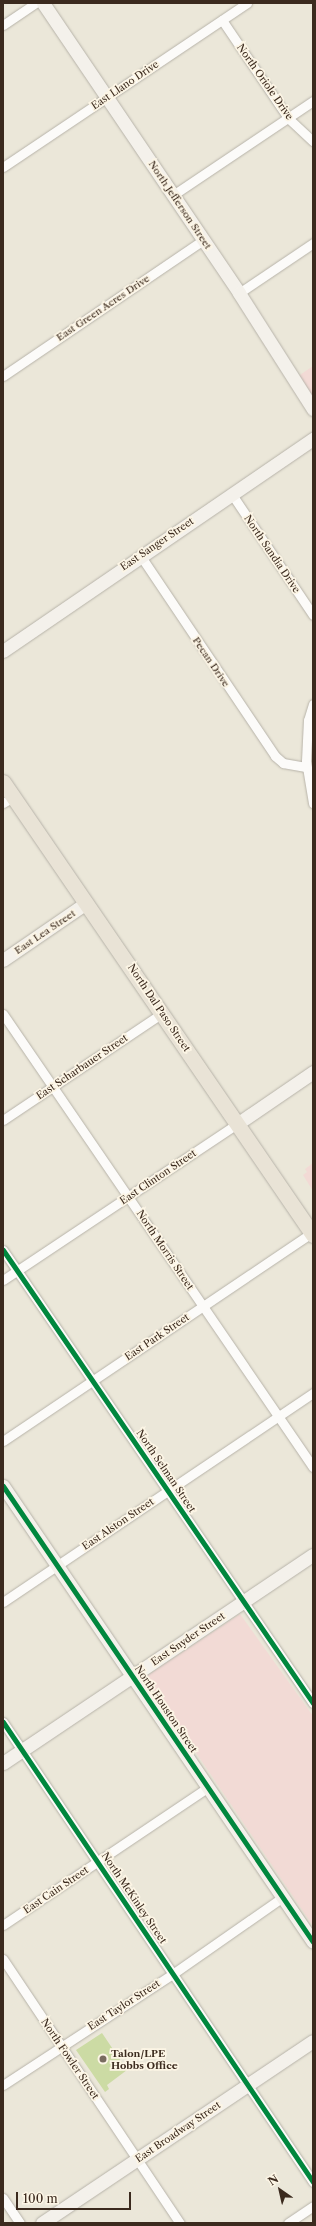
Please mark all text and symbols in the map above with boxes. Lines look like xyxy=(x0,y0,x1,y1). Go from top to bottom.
street label: North Oriole Drive xyxy=(234,42,296,122)
street label: East Llano Drive xyxy=(89,58,161,112)
street label: North Jefferson Street xyxy=(146,158,214,252)
street label: East Green Acres Drive xyxy=(54,272,152,344)
street label: North Sandia Drive xyxy=(241,513,303,595)
street label: East Sanger Street xyxy=(118,515,196,573)
street label: Pecan Drive xyxy=(190,635,232,689)
street label: East Lea Street xyxy=(12,907,78,957)
street label: North Dal Paso Street xyxy=(125,962,193,1054)
street label: East Scharbauer Street xyxy=(34,1032,130,1102)
street label: East Clinton Street xyxy=(118,1147,198,1207)
street label: North Morris Street xyxy=(134,1208,196,1292)
street label: East Park Street xyxy=(122,1311,192,1363)
street label: North Selman Street xyxy=(134,1427,198,1515)
street label: East Alston Street xyxy=(80,1495,156,1553)
street label: East Snyder Street xyxy=(149,1610,227,1668)
street label: North Houston Street xyxy=(132,1663,200,1755)
street label: North McKinley Street xyxy=(99,1850,169,1946)
street label: East Cain Street xyxy=(21,1864,91,1916)
street label: East Taylor Street xyxy=(85,1977,163,2033)
street label: North Fowler Street xyxy=(39,2016,101,2102)
place label: Talon/LPE Hobbs Office xyxy=(111,2047,178,2070)
marker: Talon/LPE Hobbs Office xyxy=(98,2054,108,2064)
street label: East Broadway Street xyxy=(133,2099,223,2165)
north arrow xyxy=(260,2170,300,2210)
text: N xyxy=(265,2172,281,2189)
scale bar xyxy=(18,2184,133,2210)
text: 100 m xyxy=(23,2191,58,2206)

